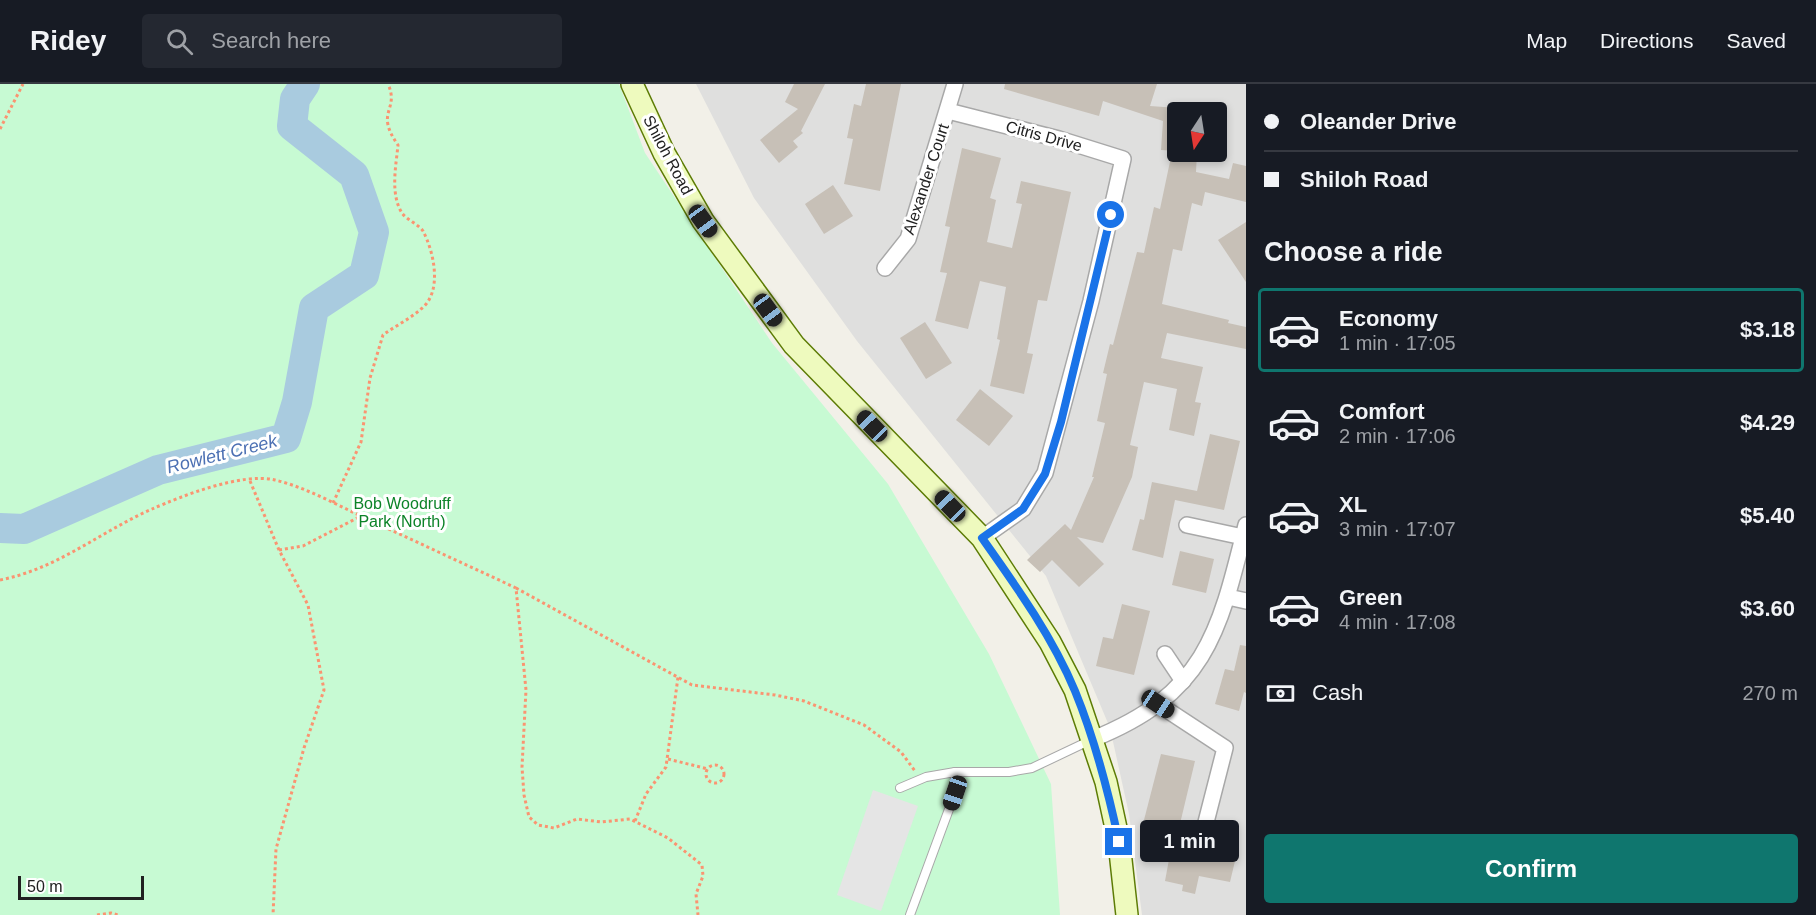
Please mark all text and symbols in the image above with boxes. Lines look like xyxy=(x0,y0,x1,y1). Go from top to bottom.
search box xyxy=(142,14,562,68)
text: Ridey xyxy=(30,25,106,56)
icon: search xyxy=(163,25,196,58)
text: Search here xyxy=(211,28,331,53)
text: Map xyxy=(1526,29,1567,52)
text: Directions xyxy=(1600,29,1693,52)
text: Saved xyxy=(1726,29,1786,52)
north arrow xyxy=(1167,102,1227,162)
map controls xyxy=(1167,102,1227,162)
text: Oleander Drive xyxy=(1300,109,1457,134)
street label: Shiloh Road xyxy=(640,113,696,197)
street label: Citris Drive xyxy=(1004,118,1084,154)
street label: Alexander Court xyxy=(900,121,952,237)
text: Shiloh Road xyxy=(1300,167,1428,192)
car xyxy=(685,201,721,241)
route start xyxy=(1097,201,1124,228)
text: Choose a ride xyxy=(1264,237,1443,267)
car xyxy=(750,290,786,330)
icon: car xyxy=(1267,303,1321,357)
text: Economy xyxy=(1339,306,1438,331)
text: $3.18 xyxy=(1740,317,1795,342)
text: 1 min · 17:05 xyxy=(1339,332,1456,354)
icon: car xyxy=(1267,396,1321,450)
text: Comfort xyxy=(1339,399,1425,424)
car xyxy=(853,407,891,445)
text: $4.29 xyxy=(1740,410,1795,435)
text: 2 min · 17:06 xyxy=(1339,425,1456,447)
water label: Rowlett Creek xyxy=(165,430,280,477)
car xyxy=(931,487,969,525)
icon: car xyxy=(1267,489,1321,543)
text: XL xyxy=(1339,492,1367,517)
park label: Bob Woodruff Park (North) xyxy=(353,495,451,530)
text: $5.40 xyxy=(1740,503,1795,528)
text: 3 min · 17:07 xyxy=(1339,518,1456,540)
icon: car xyxy=(1267,582,1321,636)
text: Green xyxy=(1339,585,1403,610)
text: $3.60 xyxy=(1740,596,1795,621)
text: 4 min · 17:08 xyxy=(1339,611,1456,633)
icon: cash xyxy=(1264,677,1297,710)
text: Cash xyxy=(1312,680,1363,705)
text: 270 m xyxy=(1742,682,1798,704)
car xyxy=(1138,686,1178,722)
car xyxy=(941,773,969,813)
callout: 1 min xyxy=(1140,821,1239,863)
route end xyxy=(1105,828,1132,855)
text: 1 min xyxy=(1163,830,1216,852)
button: Confirm xyxy=(1264,834,1798,903)
scale bar xyxy=(18,873,144,900)
text: 50 m xyxy=(27,878,63,895)

